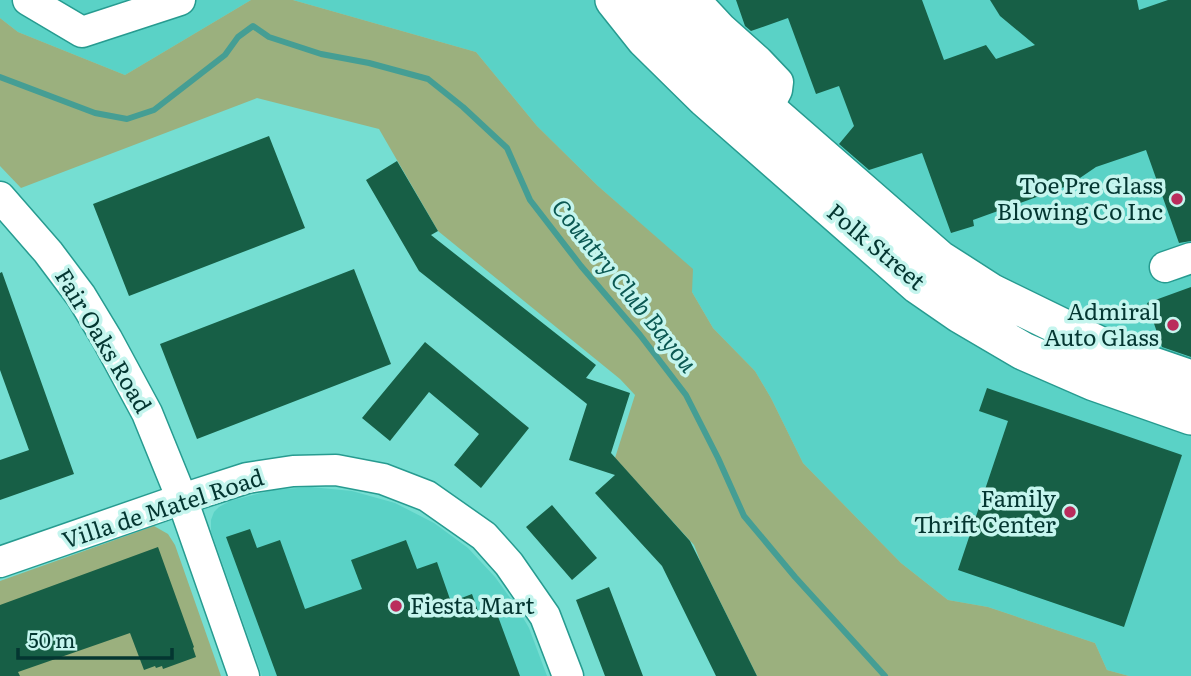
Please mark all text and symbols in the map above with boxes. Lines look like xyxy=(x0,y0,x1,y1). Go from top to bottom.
place label: Toe Pre Glass Blowing Co Inc xyxy=(997,167,1163,227)
water label: Country Club Bayou xyxy=(545,190,708,379)
marker: Toe Pre Glass Blowing Co Inc xyxy=(1169,191,1185,207)
street label: Polk Street xyxy=(821,194,934,297)
street label: Fair Oaks Road xyxy=(48,261,161,419)
place label: Admiral Auto Glass xyxy=(1044,293,1159,353)
marker: Admiral Auto Glass xyxy=(1165,317,1181,333)
street label: Villa de Matel Road xyxy=(57,458,268,556)
place label: Family Thrift Center xyxy=(914,480,1057,540)
marker: Family Thrift Center xyxy=(1062,504,1078,520)
place label: Fiesta Mart xyxy=(410,587,535,621)
marker: Fiesta Mart xyxy=(388,598,404,614)
scale bar xyxy=(18,616,172,660)
text: 50 m xyxy=(28,623,75,654)

